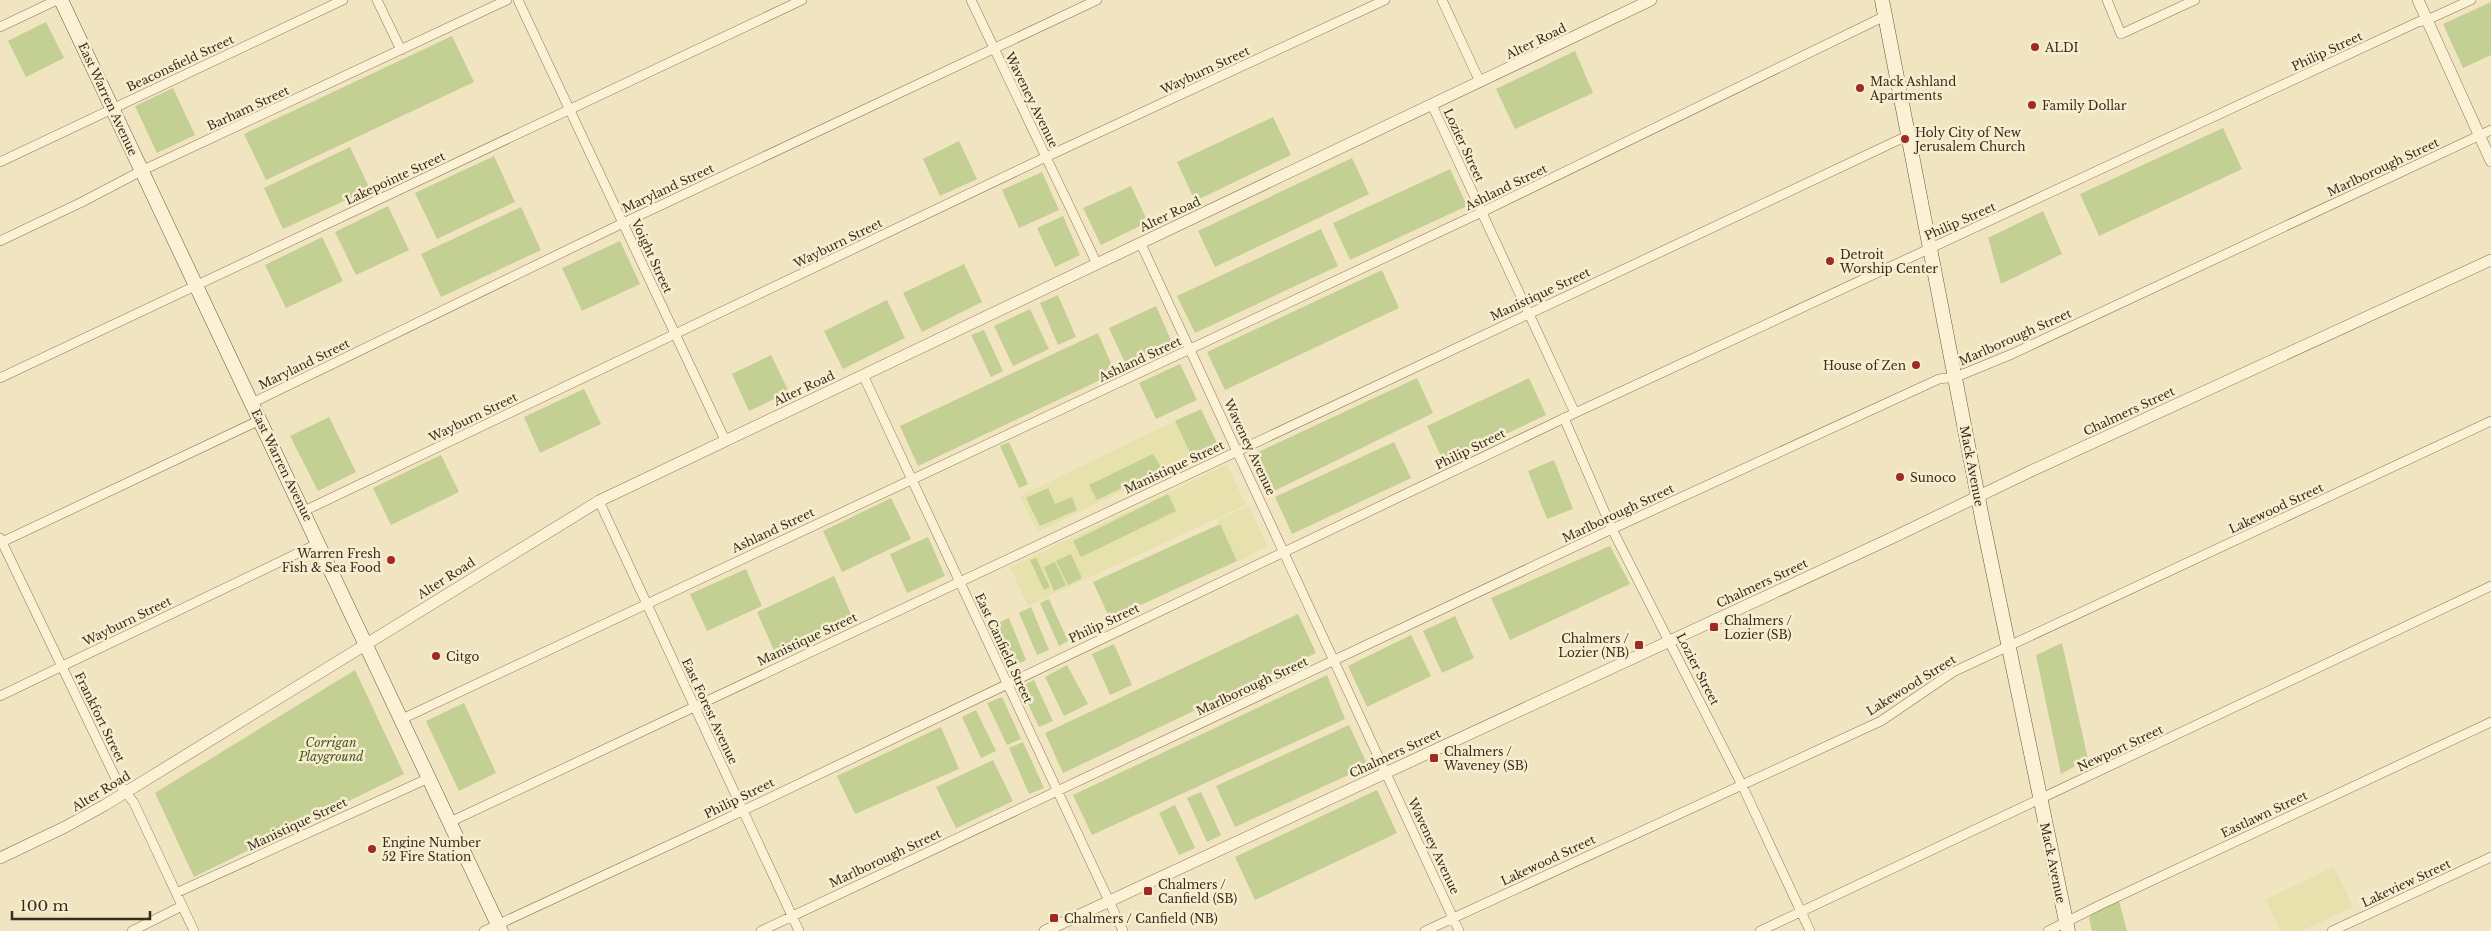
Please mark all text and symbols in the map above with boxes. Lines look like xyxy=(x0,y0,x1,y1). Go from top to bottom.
street label: Alter Road xyxy=(1502,20,1569,63)
street label: Philip Street xyxy=(2289,28,2365,74)
street label: Beaconsfield Street xyxy=(124,31,237,95)
street label: East Warren Avenue xyxy=(75,40,141,158)
place label: ALDI xyxy=(2044,40,2078,55)
marker: ALDI xyxy=(2029,41,2041,53)
street label: Wayburn Street xyxy=(1157,43,1252,98)
street label: Waveney Avenue xyxy=(1002,49,1062,150)
place label: Mack Ashland Apartments xyxy=(1869,74,1956,103)
street label: Barham Street xyxy=(205,82,292,134)
marker: Mack Ashland Apartments xyxy=(1854,82,1866,94)
place label: Family Dollar xyxy=(2042,98,2127,113)
marker: Family Dollar xyxy=(2026,99,2038,111)
street label: Lozier Street xyxy=(1440,106,1488,184)
place label: Holy City of New Jerusalem Church xyxy=(1913,125,2025,154)
marker: Holy City of New Jerusalem Church xyxy=(1899,133,1911,145)
street label: Marlborough Street xyxy=(2325,134,2442,199)
street label: Lakepointe Street xyxy=(343,148,448,208)
street label: Maryland Street xyxy=(620,160,717,216)
street label: Ashland Street xyxy=(1462,160,1550,214)
street label: Alter Road xyxy=(1136,193,1203,235)
street label: Philip Street xyxy=(1922,198,1998,243)
street label: Wayburn Street xyxy=(790,215,885,271)
street label: Voight Street xyxy=(628,216,676,296)
place label: Detroit Worship Center xyxy=(1839,247,1938,276)
marker: Detroit Worship Center xyxy=(1824,255,1836,267)
street label: Manistique Street xyxy=(1488,264,1593,324)
street label: Marlborough Street xyxy=(1956,305,2074,369)
street label: Ashland Street xyxy=(1095,333,1184,385)
street label: Maryland Street xyxy=(256,335,352,393)
place label: House of Zen xyxy=(1823,358,1906,373)
marker: House of Zen xyxy=(1910,359,1922,371)
street label: Alter Road xyxy=(770,367,837,409)
street label: Chalmers Street xyxy=(2081,383,2177,439)
street label: Wayburn Street xyxy=(425,389,520,445)
street label: Waveney Avenue xyxy=(1221,396,1279,498)
street label: East Warren Avenue xyxy=(248,406,316,524)
street label: Mack Avenue xyxy=(1957,424,1987,508)
street label: Philip Street xyxy=(1432,425,1508,472)
street label: Manistique Street xyxy=(1122,437,1227,497)
place label: Sunoco xyxy=(1910,470,1956,485)
marker: Sunoco xyxy=(1894,471,1906,483)
street label: Lakewood Street xyxy=(2226,479,2326,536)
street label: Marlborough Street xyxy=(1560,480,1677,545)
street label: Ashland Street xyxy=(728,504,817,556)
place label: Warren Fresh Fish & Sea Food xyxy=(282,546,381,575)
marker: Warren Fresh Fish & Sea Food xyxy=(385,554,397,566)
street label: Alter Road xyxy=(413,554,478,602)
street label: Chalmers Street xyxy=(1714,555,1810,611)
street label: East Canfield Street xyxy=(972,591,1036,706)
street label: Wayburn Street xyxy=(79,593,174,649)
street label: Philip Street xyxy=(1066,600,1142,646)
street label: Manistique Street xyxy=(755,609,860,669)
place label: Chalmers / Lozier (SB) xyxy=(1724,613,1792,642)
marker: Chalmers / Lozier (SB) xyxy=(1708,621,1720,633)
street label: Lozier Street xyxy=(1673,630,1723,708)
place label: Chalmers / Lozier (NB) xyxy=(1558,631,1629,660)
marker: Chalmers / Lozier (NB) xyxy=(1633,639,1645,651)
place label: Citgo xyxy=(446,649,479,664)
marker: Citgo xyxy=(430,650,442,662)
street label: Lakewood Street xyxy=(1864,651,1959,718)
street label: Marlborough Street xyxy=(1194,653,1311,718)
street label: East Forest Avenue xyxy=(679,656,741,767)
street label: Frankfort Street xyxy=(72,669,129,765)
street label: Newport Street xyxy=(2075,721,2166,774)
street label: Chalmers Street xyxy=(1347,725,1443,781)
park label: Corrigan Playground xyxy=(298,735,364,764)
place label: Chalmers / Waveney (SB) xyxy=(1443,744,1528,773)
marker: Chalmers / Waveney (SB) xyxy=(1428,752,1440,764)
street label: Alter Road xyxy=(68,768,133,815)
street label: Philip Street xyxy=(701,774,777,821)
street label: Eastlawn Street xyxy=(2218,787,2310,841)
street label: Manistique Street xyxy=(245,794,350,854)
street label: Waveney Avenue xyxy=(1405,795,1463,897)
street label: Mack Avenue xyxy=(2037,821,2069,905)
street label: Marlborough Street xyxy=(827,825,944,890)
street label: Lakewood Street xyxy=(1498,831,1598,888)
place label: Engine Number 52 Fire Station xyxy=(382,835,481,864)
marker: Engine Number 52 Fire Station xyxy=(366,843,378,855)
street label: Lakeview Street xyxy=(2359,856,2453,910)
place label: Chalmers / Canfield (SB) xyxy=(1158,877,1237,906)
marker: Chalmers / Canfield (SB) xyxy=(1142,885,1154,897)
scale bar xyxy=(12,888,150,920)
text: 100 m xyxy=(20,896,69,915)
place label: Chalmers / Canfield (NB) xyxy=(1064,911,1218,926)
marker: Chalmers / Canfield (NB) xyxy=(1048,912,1060,924)

